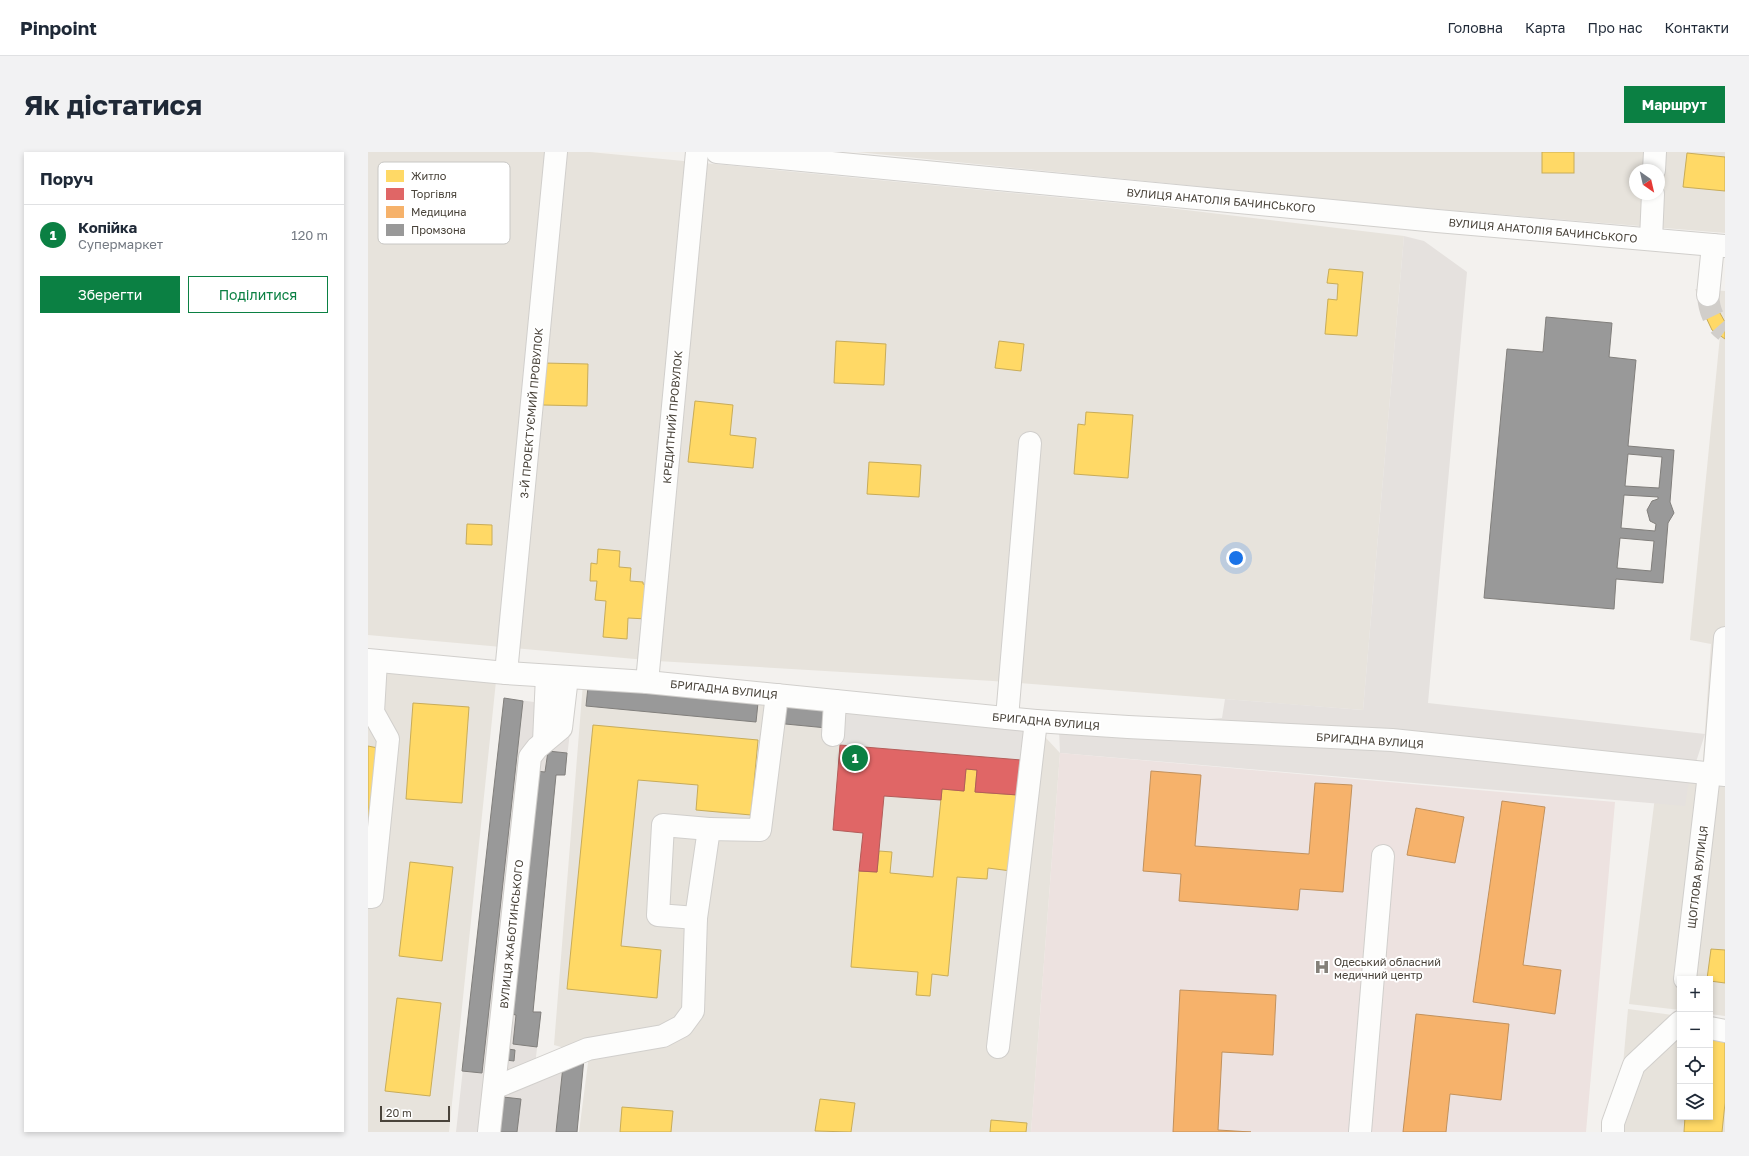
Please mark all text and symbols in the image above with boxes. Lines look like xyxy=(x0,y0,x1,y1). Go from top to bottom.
text: Pinpoint xyxy=(20,16,97,39)
text: Головна xyxy=(1447,19,1503,36)
text: Карта xyxy=(1525,19,1566,36)
text: Про нас xyxy=(1588,19,1643,36)
text: Контакти xyxy=(1665,19,1729,36)
button: Маршрут xyxy=(1624,86,1725,123)
text: Як дістатися xyxy=(24,88,202,121)
legend xyxy=(378,162,510,244)
north arrow xyxy=(1629,164,1665,200)
text: Поруч xyxy=(40,168,93,189)
text: Житло xyxy=(411,169,447,182)
street label: ВУЛИЦЯ АНАТОЛІЯ БАЧИНСЬКОГО xyxy=(1126,185,1316,215)
text: Торгівля xyxy=(411,187,457,200)
text: Медицина xyxy=(411,205,467,218)
street label: ВУЛИЦЯ АНАТОЛІЯ БАЧИНСЬКОГО xyxy=(1448,215,1638,245)
text: Копійка xyxy=(78,218,137,236)
text: Промзона xyxy=(411,223,466,236)
text: 1 xyxy=(50,227,56,243)
text: 120 m xyxy=(291,227,328,243)
text: Супермаркет xyxy=(78,236,163,252)
button: Зберегти xyxy=(40,276,180,313)
button: Поділитися xyxy=(188,276,328,313)
street label: 3-Й ПРОЕКТУЄМИЙ ПРОВУЛОК xyxy=(517,327,545,499)
street label: КРЕДИТНИЙ ПРОВУЛОК xyxy=(660,350,684,484)
your location xyxy=(1226,548,1246,568)
street label: БРИГАДНА ВУЛИЦЯ xyxy=(670,677,778,701)
street label: БРИГАДНА ВУЛИЦЯ xyxy=(992,710,1100,732)
street label: БРИГАДНА ВУЛИЦЯ xyxy=(1316,730,1424,750)
pin: 1 xyxy=(842,743,868,773)
street label: ЩОГЛОВА ВУЛИЦЯ xyxy=(1684,825,1710,929)
street label: ВУЛИЦЯ ЖАБОТИНСЬКОГО xyxy=(497,859,525,1009)
place label: Одеський обласний медичний центр xyxy=(1334,955,1441,981)
hospital icon: Одеський обласний медичний центр xyxy=(1313,958,1331,976)
map controls xyxy=(1677,976,1713,1120)
button: + xyxy=(1677,976,1713,1012)
button: − xyxy=(1677,1012,1713,1048)
button: locate xyxy=(1677,1048,1713,1084)
button: layers xyxy=(1677,1084,1713,1120)
scale bar xyxy=(380,1104,450,1123)
text: 20 m xyxy=(386,1106,412,1119)

